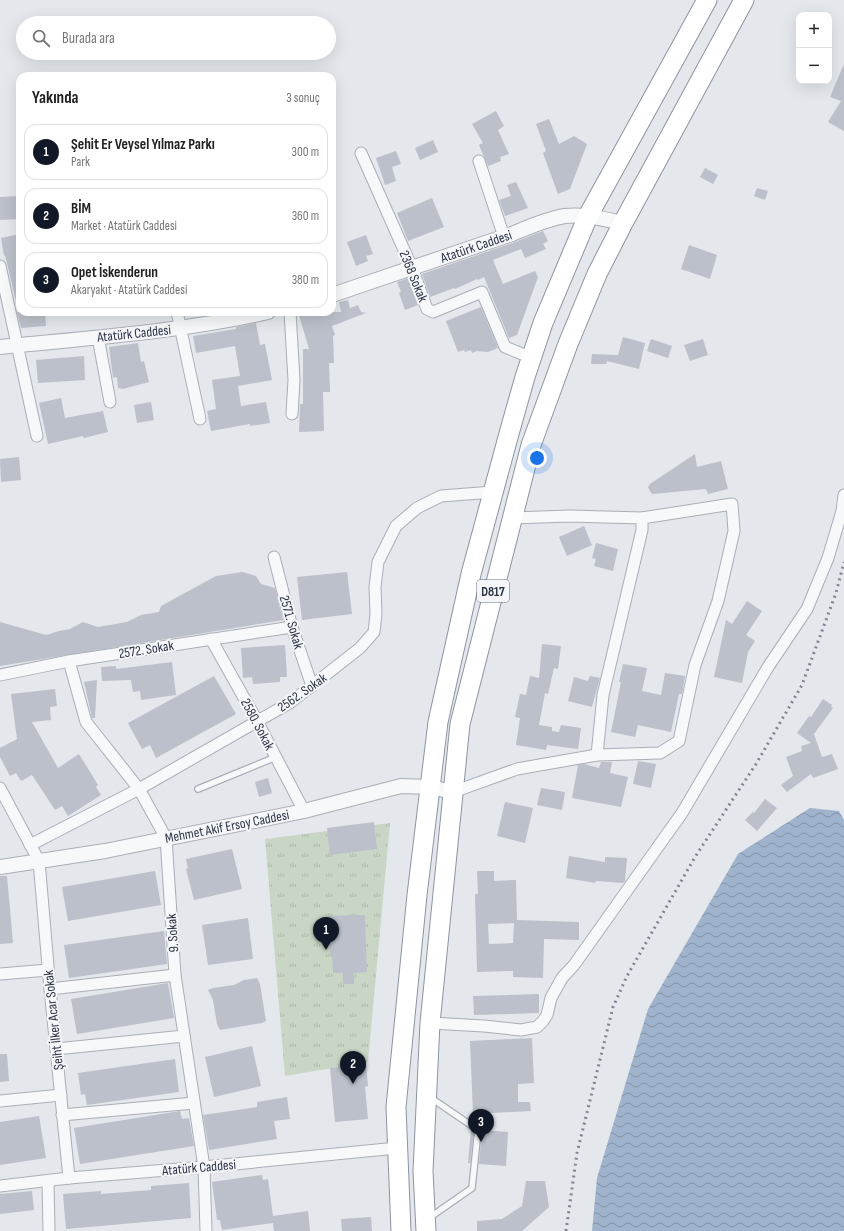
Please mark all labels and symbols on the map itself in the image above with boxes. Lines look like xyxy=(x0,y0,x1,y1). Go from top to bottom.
street label: Atatürk Caddesi xyxy=(437,226,514,267)
street label: 2368 Sokak xyxy=(396,248,432,305)
street label: Atatürk Caddesi xyxy=(95,321,172,346)
your location xyxy=(527,448,547,468)
road number: D817 xyxy=(477,580,509,602)
street label: 2571. Sokak xyxy=(276,593,307,652)
street label: 2572. Sokak xyxy=(117,637,175,662)
street label: 2562. Sokak xyxy=(274,669,331,715)
street label: 2580. Sokak xyxy=(237,695,279,754)
street label: Mehmet Akif Ersoy Caddesi xyxy=(164,806,291,847)
street label: 9. Sokak xyxy=(163,912,182,953)
pin: 1 xyxy=(313,917,339,950)
street label: Şeiht İlker Acar Sokak xyxy=(40,969,67,1071)
pin: 2 xyxy=(340,1051,366,1084)
pin: 3 xyxy=(468,1109,494,1142)
street label: Atatürk Caddesi xyxy=(160,1156,237,1179)

